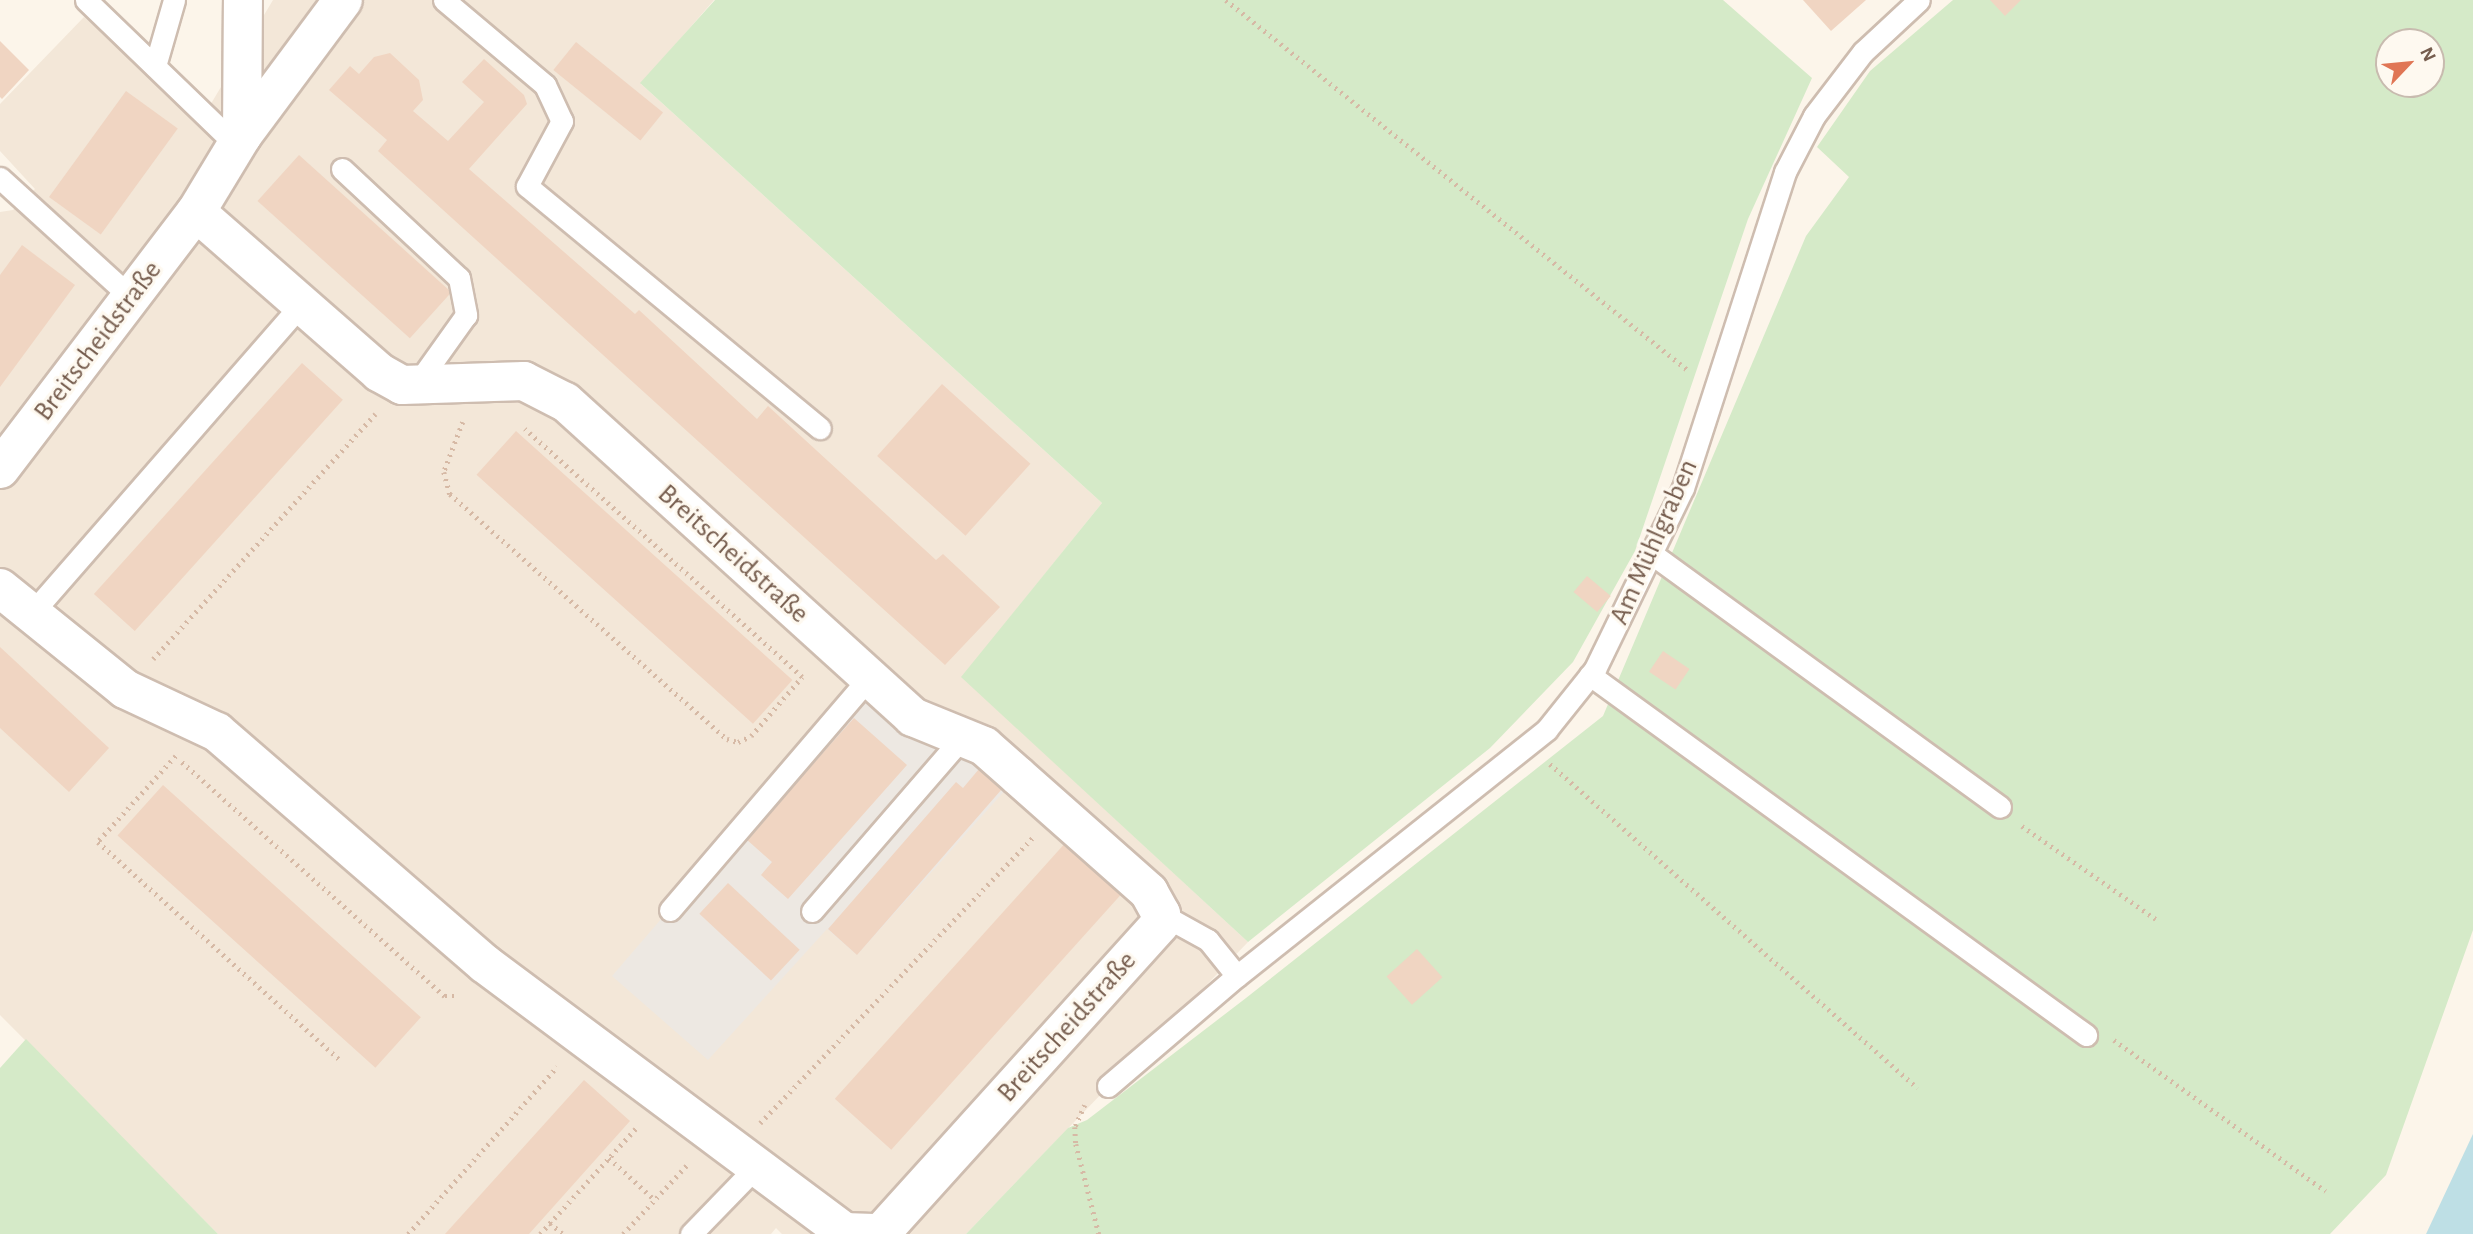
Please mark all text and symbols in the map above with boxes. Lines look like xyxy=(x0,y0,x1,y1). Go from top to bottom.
north arrow xyxy=(2375,28,2445,98)
text: N xyxy=(2416,44,2439,65)
street label: Breitscheidstraße xyxy=(27,254,169,428)
street label: Am Mühlgraben xyxy=(1603,454,1705,630)
street label: Breitscheidstraße xyxy=(651,477,815,631)
street label: Breitscheidstraße xyxy=(990,945,1144,1109)

